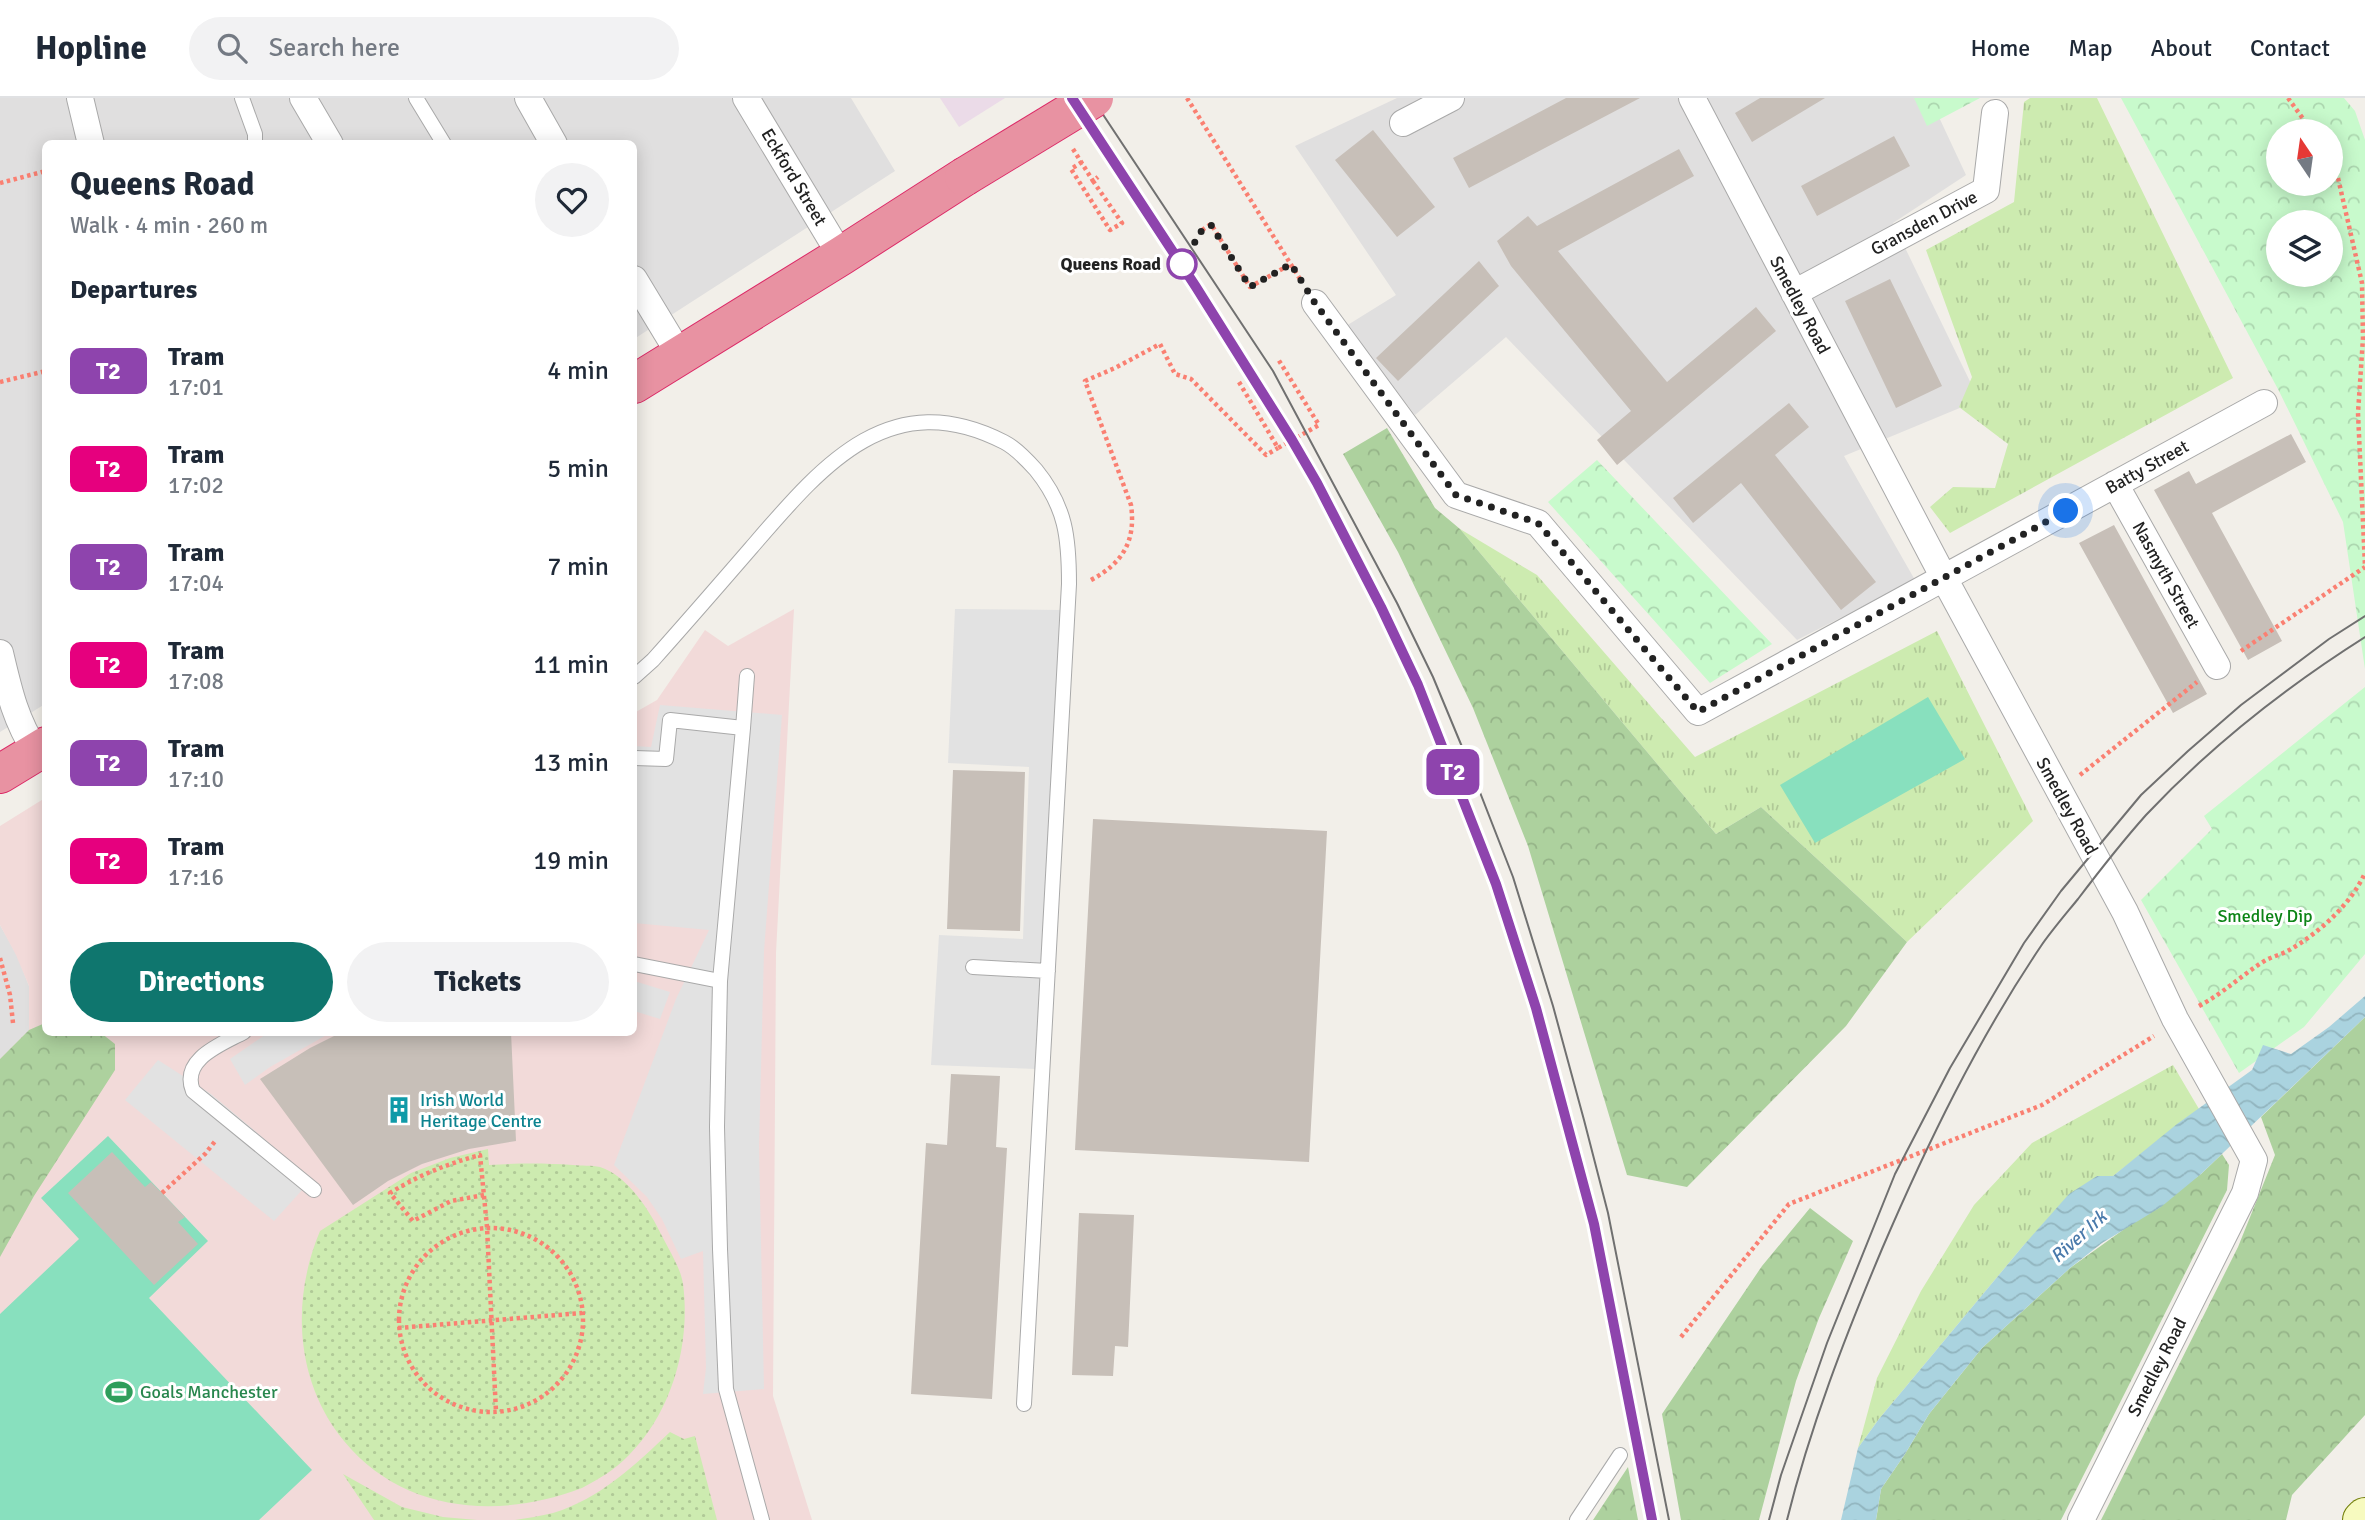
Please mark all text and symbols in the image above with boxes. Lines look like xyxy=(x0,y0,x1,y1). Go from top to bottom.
search box xyxy=(189,17,679,80)
text: Hopline xyxy=(35,28,147,69)
icon: search xyxy=(213,29,251,67)
text: Search here xyxy=(269,32,400,64)
text: Home xyxy=(1970,33,2030,63)
text: Map xyxy=(2068,33,2113,63)
text: About xyxy=(2151,33,2212,63)
text: Contact xyxy=(2250,33,2330,63)
north arrow xyxy=(2266,119,2343,196)
map controls xyxy=(2266,119,2343,287)
street label: Eckford Street xyxy=(756,124,832,230)
button: heart xyxy=(535,163,609,237)
text: Queens Road xyxy=(70,164,254,205)
street label: Gransden Drive xyxy=(1867,186,1981,260)
button: layers xyxy=(2266,210,2343,287)
text: Walk · 4 min · 260 m xyxy=(70,211,268,240)
marker: Queens Road xyxy=(1167,249,1197,279)
street label: Smedley Road xyxy=(1765,252,1835,358)
place label: Queens Road xyxy=(1060,253,1161,275)
text: Departures xyxy=(70,274,197,306)
text: Tram xyxy=(168,341,225,373)
text: 4 min xyxy=(547,355,609,387)
text: T2 xyxy=(96,356,121,386)
text: 17:01 xyxy=(168,373,224,402)
street label: Batty Street xyxy=(2102,435,2192,499)
text: Tram xyxy=(168,439,225,471)
text: 5 min xyxy=(547,453,609,485)
text: T2 xyxy=(96,454,121,484)
text: 17:02 xyxy=(168,471,224,500)
your location xyxy=(2048,493,2083,528)
street label: Nasmyth Street xyxy=(2128,518,2204,632)
text: Tram xyxy=(168,537,225,569)
text: 7 min xyxy=(547,551,609,583)
text: T2 xyxy=(96,552,121,582)
text: 17:04 xyxy=(168,569,224,598)
text: Tram xyxy=(168,635,225,667)
text: 11 min xyxy=(533,649,609,681)
text: T2 xyxy=(96,650,121,680)
text: 17:08 xyxy=(168,667,224,696)
text: Tram xyxy=(168,733,225,765)
text: 13 min xyxy=(533,747,609,779)
text: T2 xyxy=(96,748,121,778)
line badge: T2 xyxy=(1422,749,1484,795)
street label: Smedley Road xyxy=(2031,754,2103,858)
text: T2 xyxy=(1440,757,1466,787)
text: 17:10 xyxy=(168,765,224,794)
text: Tram xyxy=(168,831,225,863)
text: 19 min xyxy=(533,845,609,877)
text: T2 xyxy=(96,846,121,876)
text: 17:16 xyxy=(168,863,224,892)
park label: Smedley Dip xyxy=(2217,905,2313,927)
button: Directions xyxy=(70,942,333,1022)
button: Tickets xyxy=(347,942,609,1022)
place label: Irish World Heritage Centre xyxy=(420,1089,542,1132)
building icon: Irish World Heritage Centre xyxy=(384,1095,414,1125)
water label: River Irk xyxy=(2046,1204,2113,1268)
street label: Smedley Road xyxy=(2123,1314,2191,1420)
sports icon: Goals Manchester xyxy=(104,1377,134,1407)
place label: Goals Manchester xyxy=(140,1381,278,1403)

